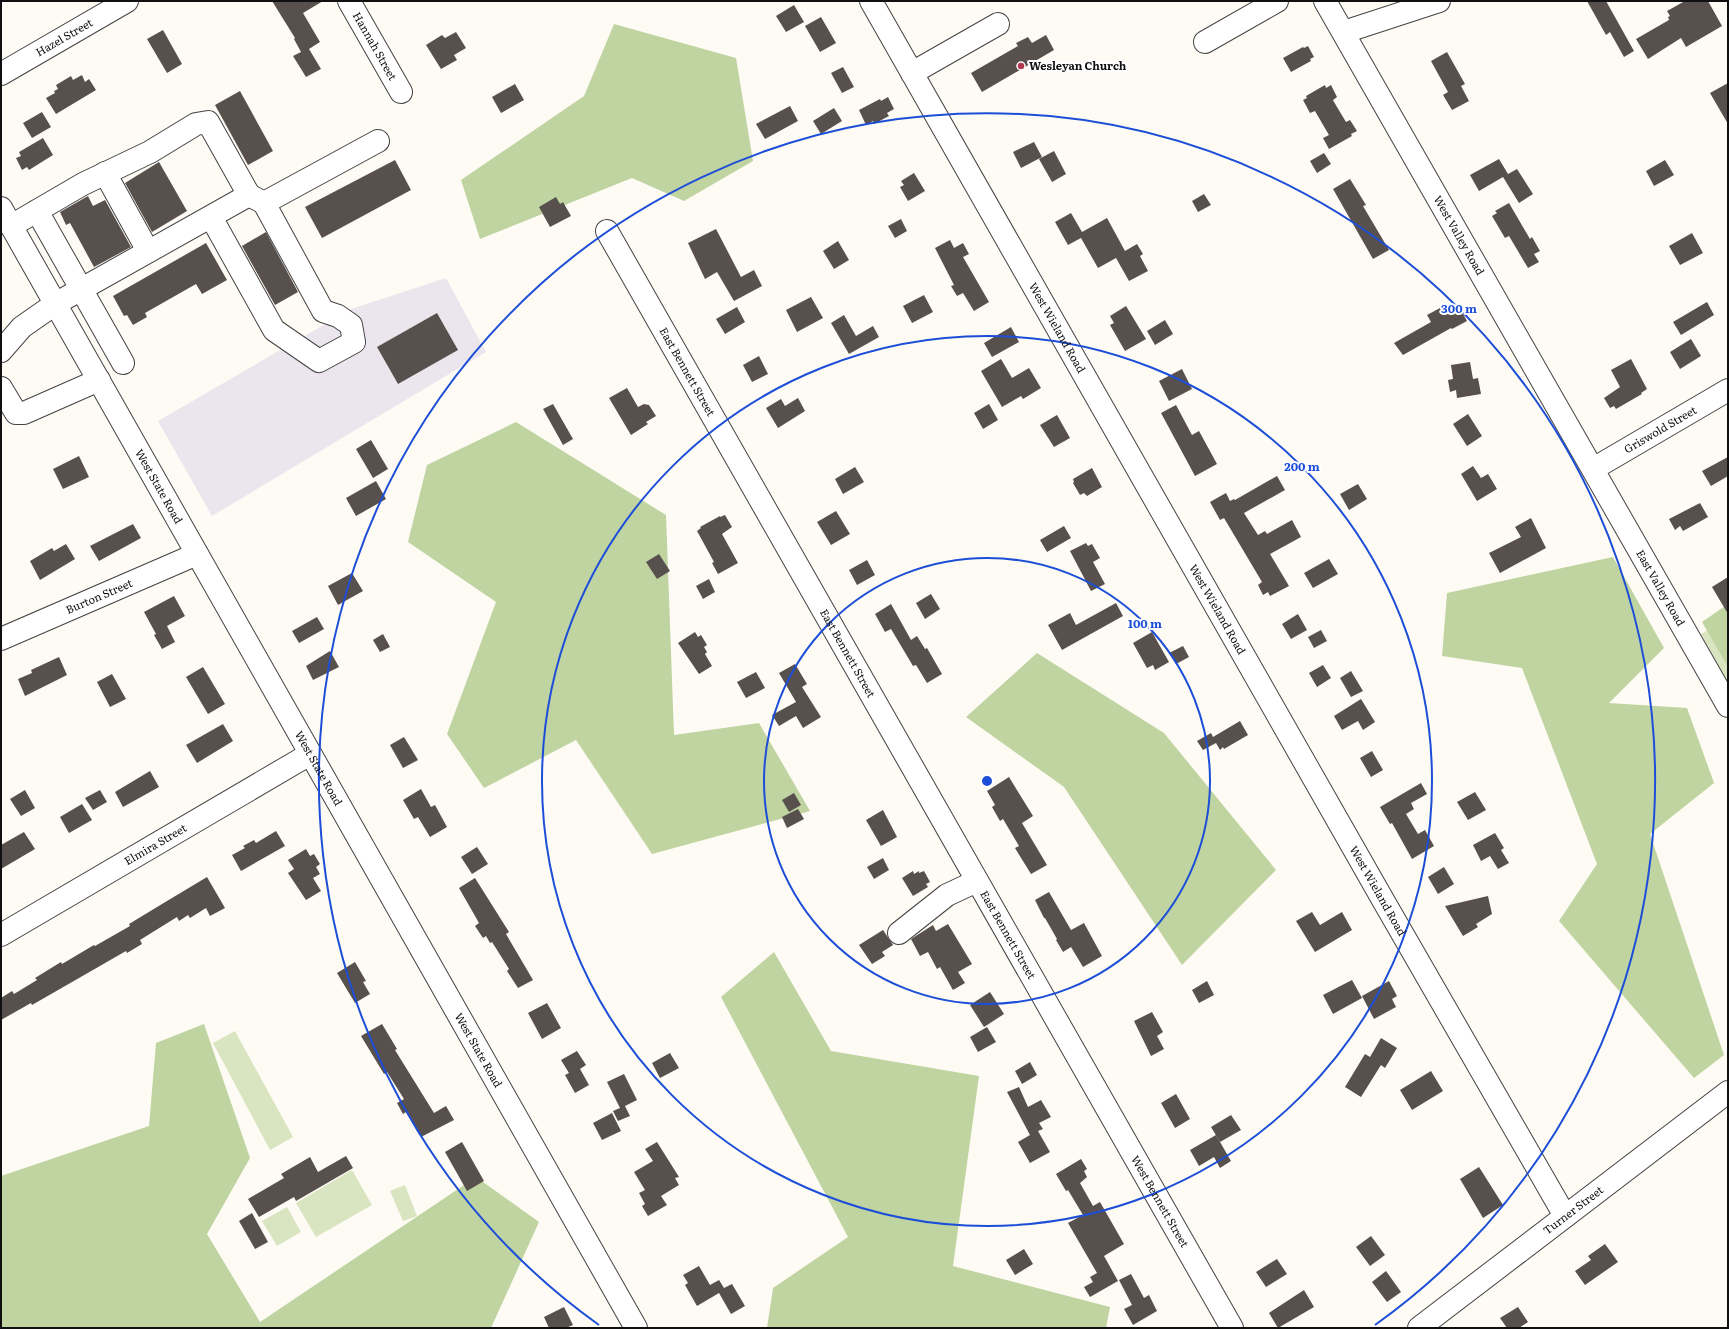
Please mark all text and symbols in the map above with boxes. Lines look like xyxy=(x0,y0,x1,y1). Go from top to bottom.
street label: Hannah Street xyxy=(350,8,402,83)
street label: Hazel Street xyxy=(32,13,96,59)
place label: Wesleyan Church xyxy=(1029,57,1127,73)
marker: Wesleyan Church xyxy=(1016,61,1026,71)
street label: West Valley Road xyxy=(1431,192,1489,278)
street label: West Wieland Road xyxy=(1026,279,1090,376)
text: 300 m xyxy=(1441,299,1477,317)
street label: East Bennett Street xyxy=(656,324,720,419)
street label: Griswold Street xyxy=(1621,401,1700,456)
street label: West State Road xyxy=(132,446,187,526)
text: 200 m xyxy=(1284,457,1320,475)
street label: East Valley Road xyxy=(1633,546,1690,629)
street label: West Wieland Road xyxy=(1186,561,1250,657)
street label: Burton Street xyxy=(63,574,135,617)
street label: East Bennett Street xyxy=(817,605,880,701)
text: 100 m xyxy=(1128,614,1162,632)
street label: West State Road xyxy=(292,727,347,808)
centre of rings xyxy=(980,774,994,788)
street label: Elmira Street xyxy=(121,819,190,868)
street label: West Wieland Road xyxy=(1347,842,1411,939)
street label: East Bennett Street xyxy=(977,887,1041,982)
street label: West State Road xyxy=(452,1009,507,1090)
street label: West Bennett Street xyxy=(1128,1152,1194,1250)
street label: Turner Street xyxy=(1539,1181,1606,1238)

